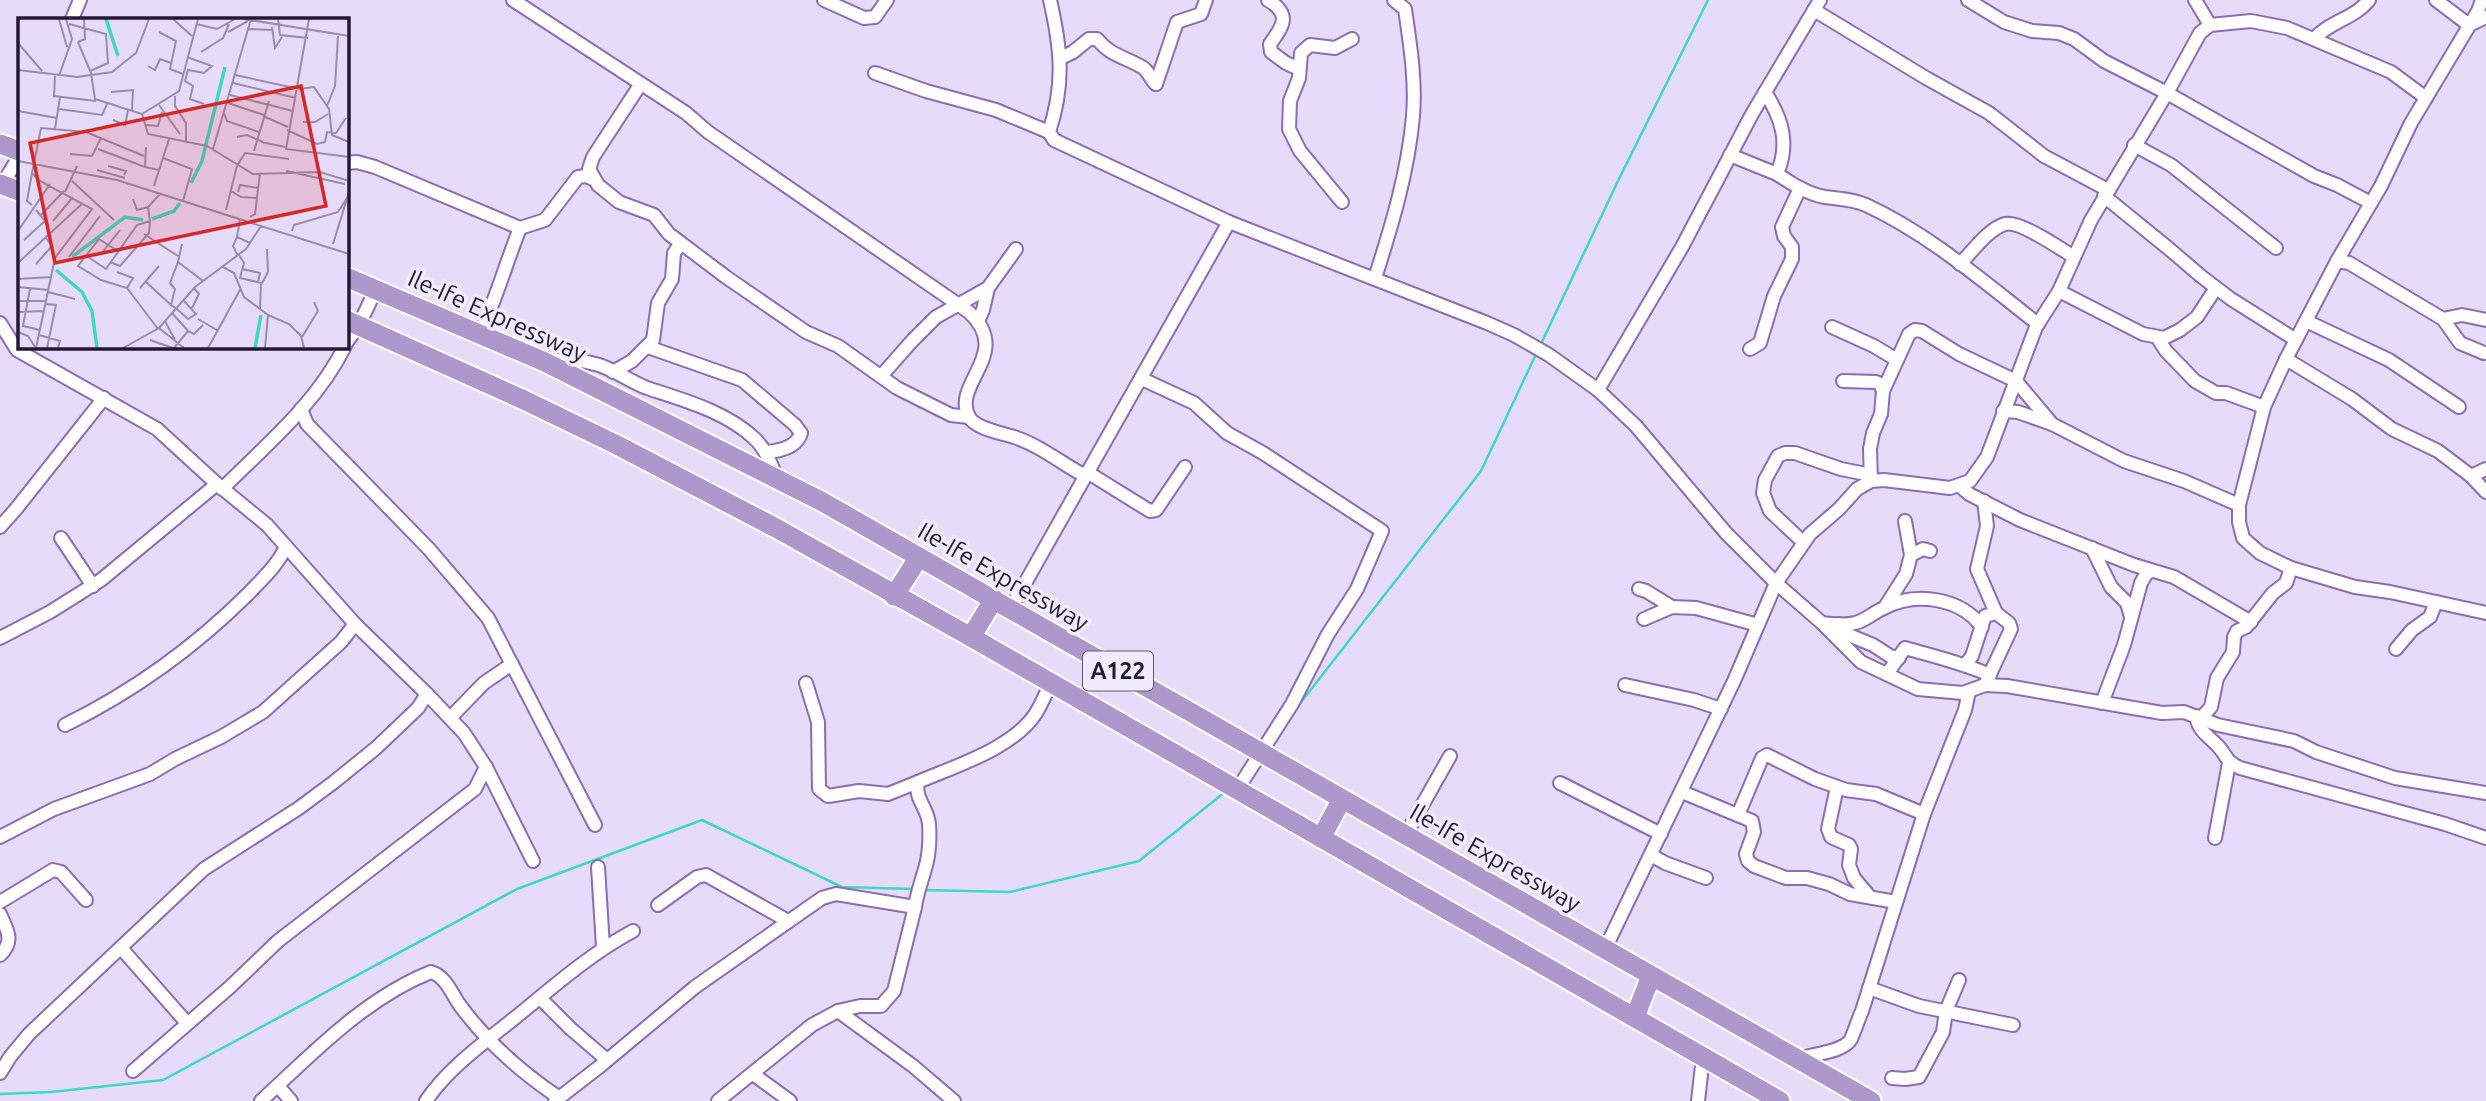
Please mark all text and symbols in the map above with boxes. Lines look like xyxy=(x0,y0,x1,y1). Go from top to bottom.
inset map xyxy=(18,18,348,348)
street label: Ile-Ife Expressway xyxy=(404,264,591,367)
street label: Ile-Ife Expressway xyxy=(913,517,1094,637)
road number: A122 xyxy=(1083,652,1153,691)
street label: Ile-Ife Expressway xyxy=(1405,798,1586,918)

